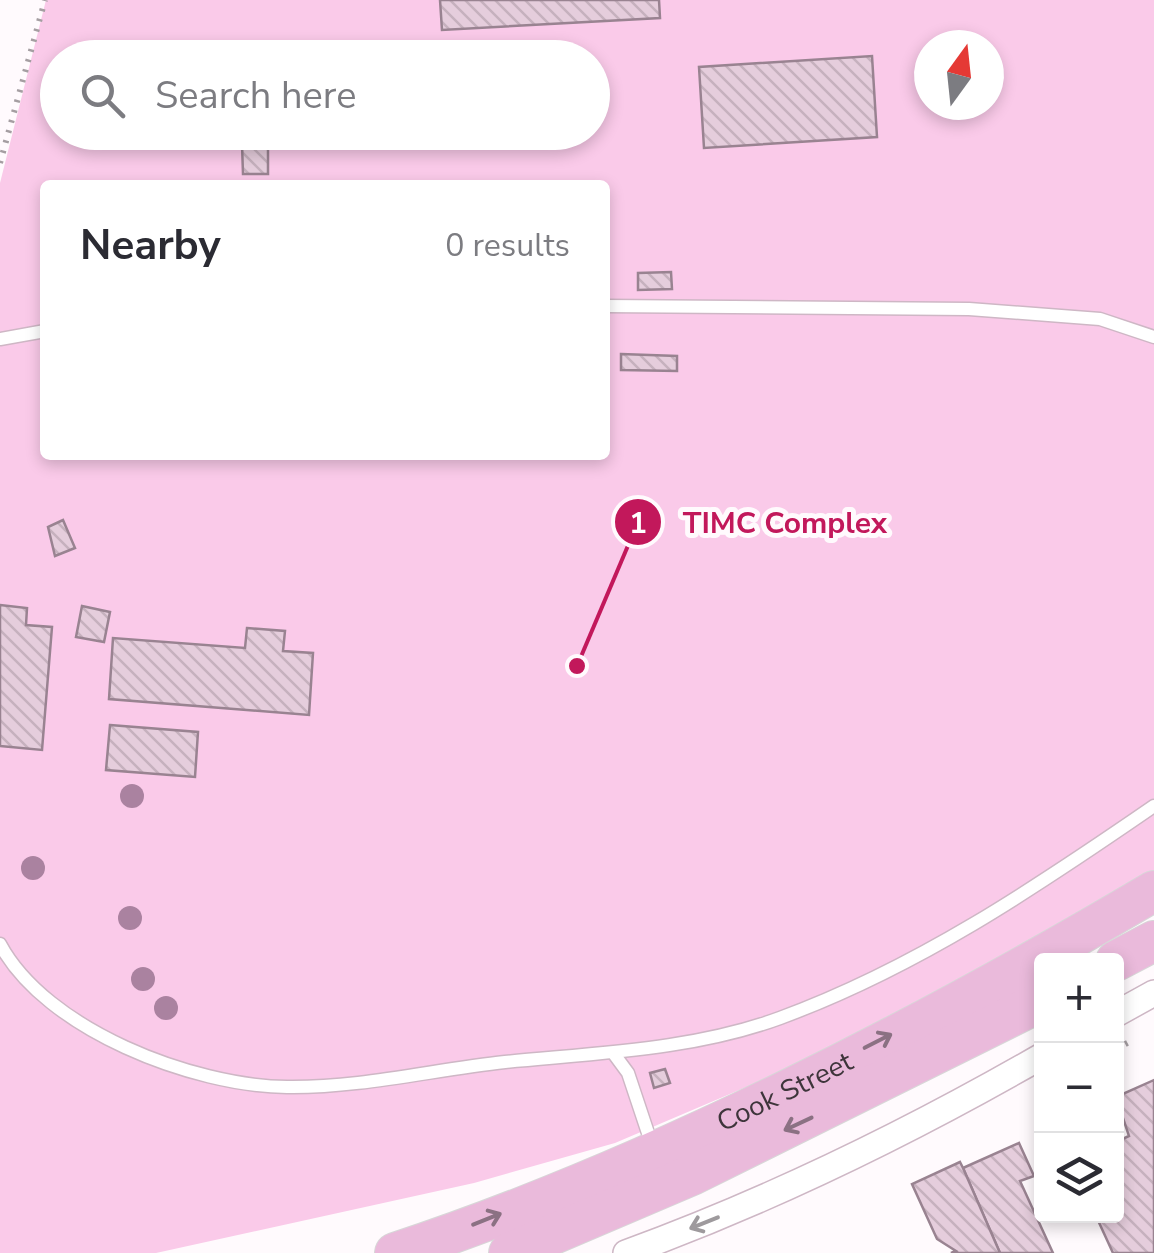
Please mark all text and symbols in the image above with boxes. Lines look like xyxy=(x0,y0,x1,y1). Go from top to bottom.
north arrow xyxy=(914,30,1004,120)
search box xyxy=(40,40,610,150)
icon: search xyxy=(75,68,130,123)
text: Search here xyxy=(155,70,356,121)
text: Nearby xyxy=(80,217,221,274)
text: 0 results xyxy=(445,224,570,267)
callout: TIMC Complex xyxy=(613,492,907,552)
text: 1 xyxy=(629,503,647,544)
text: TIMC Complex xyxy=(683,503,888,544)
map controls xyxy=(1034,953,1124,1223)
button: + xyxy=(1034,953,1124,1043)
one-way arrow xyxy=(862,1031,892,1050)
street label: Cook Street xyxy=(711,1043,859,1141)
button: − xyxy=(1034,1043,1124,1133)
one-way arrow xyxy=(784,1116,814,1135)
button: layers xyxy=(1034,1133,1124,1223)
one-way arrow xyxy=(471,1209,502,1227)
one-way arrow xyxy=(689,1216,720,1234)

